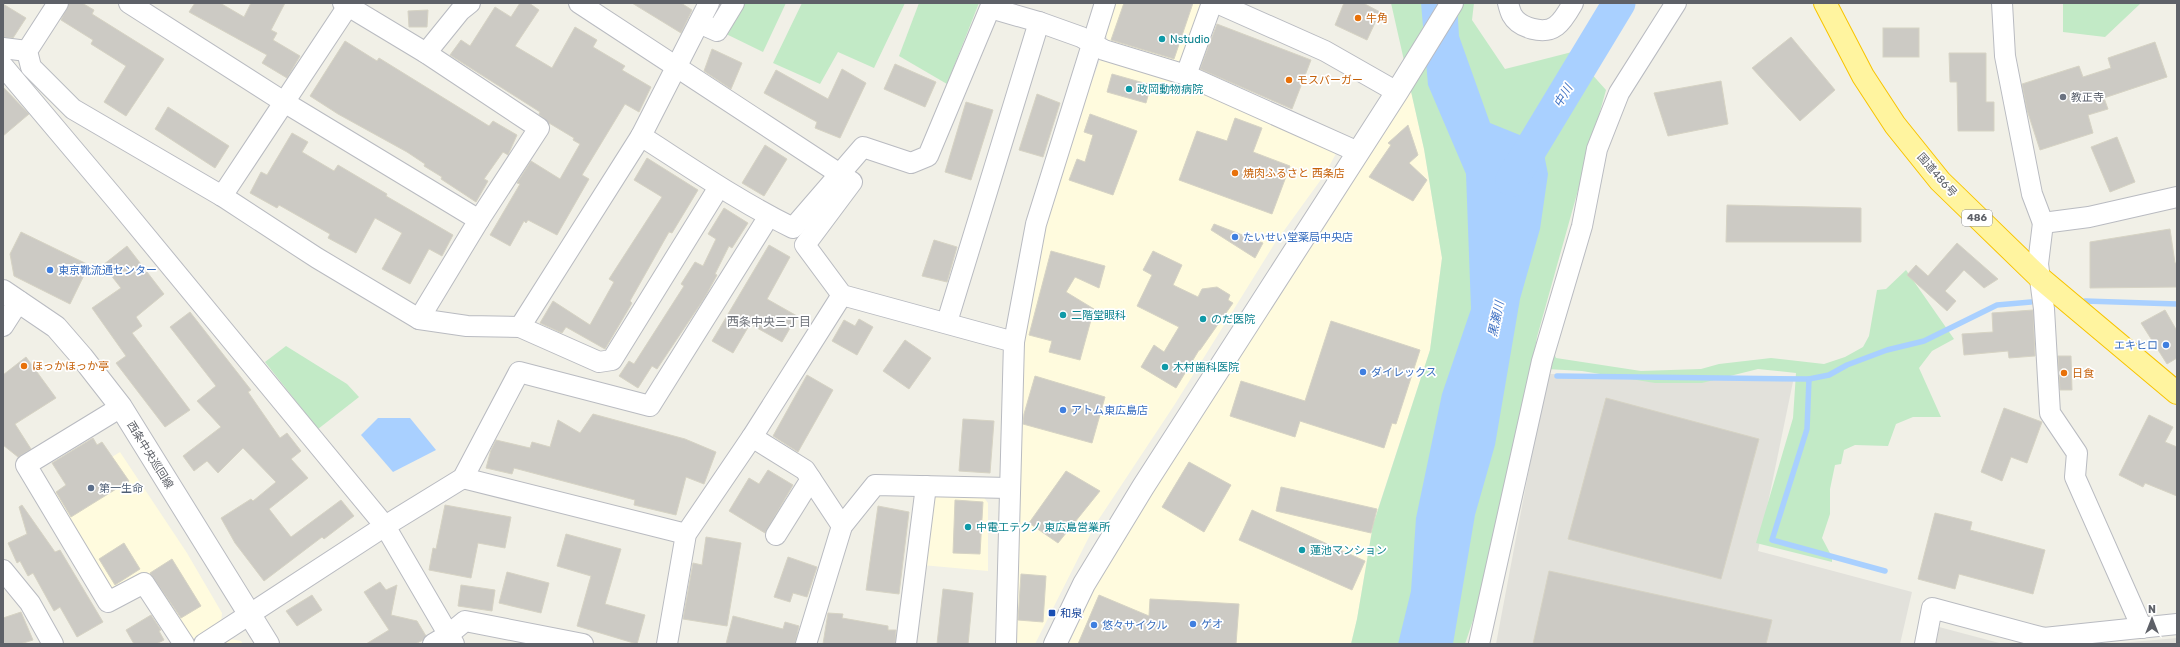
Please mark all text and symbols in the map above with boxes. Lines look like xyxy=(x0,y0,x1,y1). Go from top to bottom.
place label: 牛角 xyxy=(1366,12,1388,25)
marker: 牛角 xyxy=(1353,13,1363,23)
place label: Nstudio xyxy=(1170,33,1210,46)
marker: Nstudio xyxy=(1157,34,1167,44)
place label: モスバーガー xyxy=(1297,74,1363,87)
marker: モスバーガー xyxy=(1284,75,1294,85)
water label: 中川 xyxy=(1551,80,1576,110)
place label: 政岡動物病院 xyxy=(1137,83,1203,96)
marker: 政岡動物病院 xyxy=(1124,84,1134,94)
place label: 教正寺 xyxy=(2071,91,2104,104)
marker: 教正寺 xyxy=(2058,92,2068,102)
street label: 国道486号 xyxy=(1915,151,1959,199)
place label: 焼肉ふるさと 西条店 xyxy=(1243,167,1345,180)
marker: 焼肉ふるさと 西条店 xyxy=(1230,168,1240,178)
road number: 486 xyxy=(1962,210,1992,226)
place label: たいせい堂薬局中央店 xyxy=(1243,231,1353,244)
marker: たいせい堂薬局中央店 xyxy=(1230,232,1240,242)
place label: 東京靴流通センター xyxy=(58,264,157,277)
marker: 東京靴流通センター xyxy=(45,265,55,275)
water label: 黒瀬川 xyxy=(1485,298,1507,338)
place label: 二階堂眼科 xyxy=(1071,309,1126,322)
marker: 二階堂眼科 xyxy=(1058,310,1068,320)
place label: のだ医院 xyxy=(1211,313,1255,326)
marker: のだ医院 xyxy=(1198,314,1208,324)
district label: 西条中央三丁目 xyxy=(727,315,811,329)
place label: エキヒロ xyxy=(2114,339,2158,352)
marker: エキヒロ xyxy=(2161,340,2171,350)
place label: ほっかほっか亭 xyxy=(32,360,109,373)
marker: ほっかほっか亭 xyxy=(19,361,29,371)
place label: 木村歯科医院 xyxy=(1173,361,1239,374)
marker: 木村歯科医院 xyxy=(1160,362,1170,372)
place label: ダイレックス xyxy=(1371,366,1437,379)
marker: ダイレックス xyxy=(1358,367,1368,377)
place label: 日食 xyxy=(2072,367,2094,380)
marker: 日食 xyxy=(2059,368,2069,378)
place label: アトム東広島店 xyxy=(1071,404,1148,417)
marker: アトム東広島店 xyxy=(1058,405,1068,415)
street label: 西条中央巡回線 xyxy=(124,419,176,491)
place label: 第一生命 xyxy=(99,482,143,495)
marker: 第一生命 xyxy=(86,483,96,493)
place label: 中電工テクノ 東広島営業所 xyxy=(976,521,1111,534)
marker: 中電工テクノ 東広島営業所 xyxy=(963,522,973,532)
place label: 蓮池マンション xyxy=(1310,544,1387,557)
marker: 蓮池マンション xyxy=(1297,545,1307,555)
north arrow xyxy=(2132,599,2172,639)
text: N xyxy=(2148,603,2156,616)
place label: 和泉 xyxy=(1060,607,1083,620)
marker: 和泉 xyxy=(1047,608,1057,618)
place label: ゲオ xyxy=(1201,618,1223,631)
place label: 悠々サイクル xyxy=(1102,619,1167,632)
marker: ゲオ xyxy=(1188,619,1198,629)
marker: 悠々サイクル xyxy=(1089,620,1099,630)

